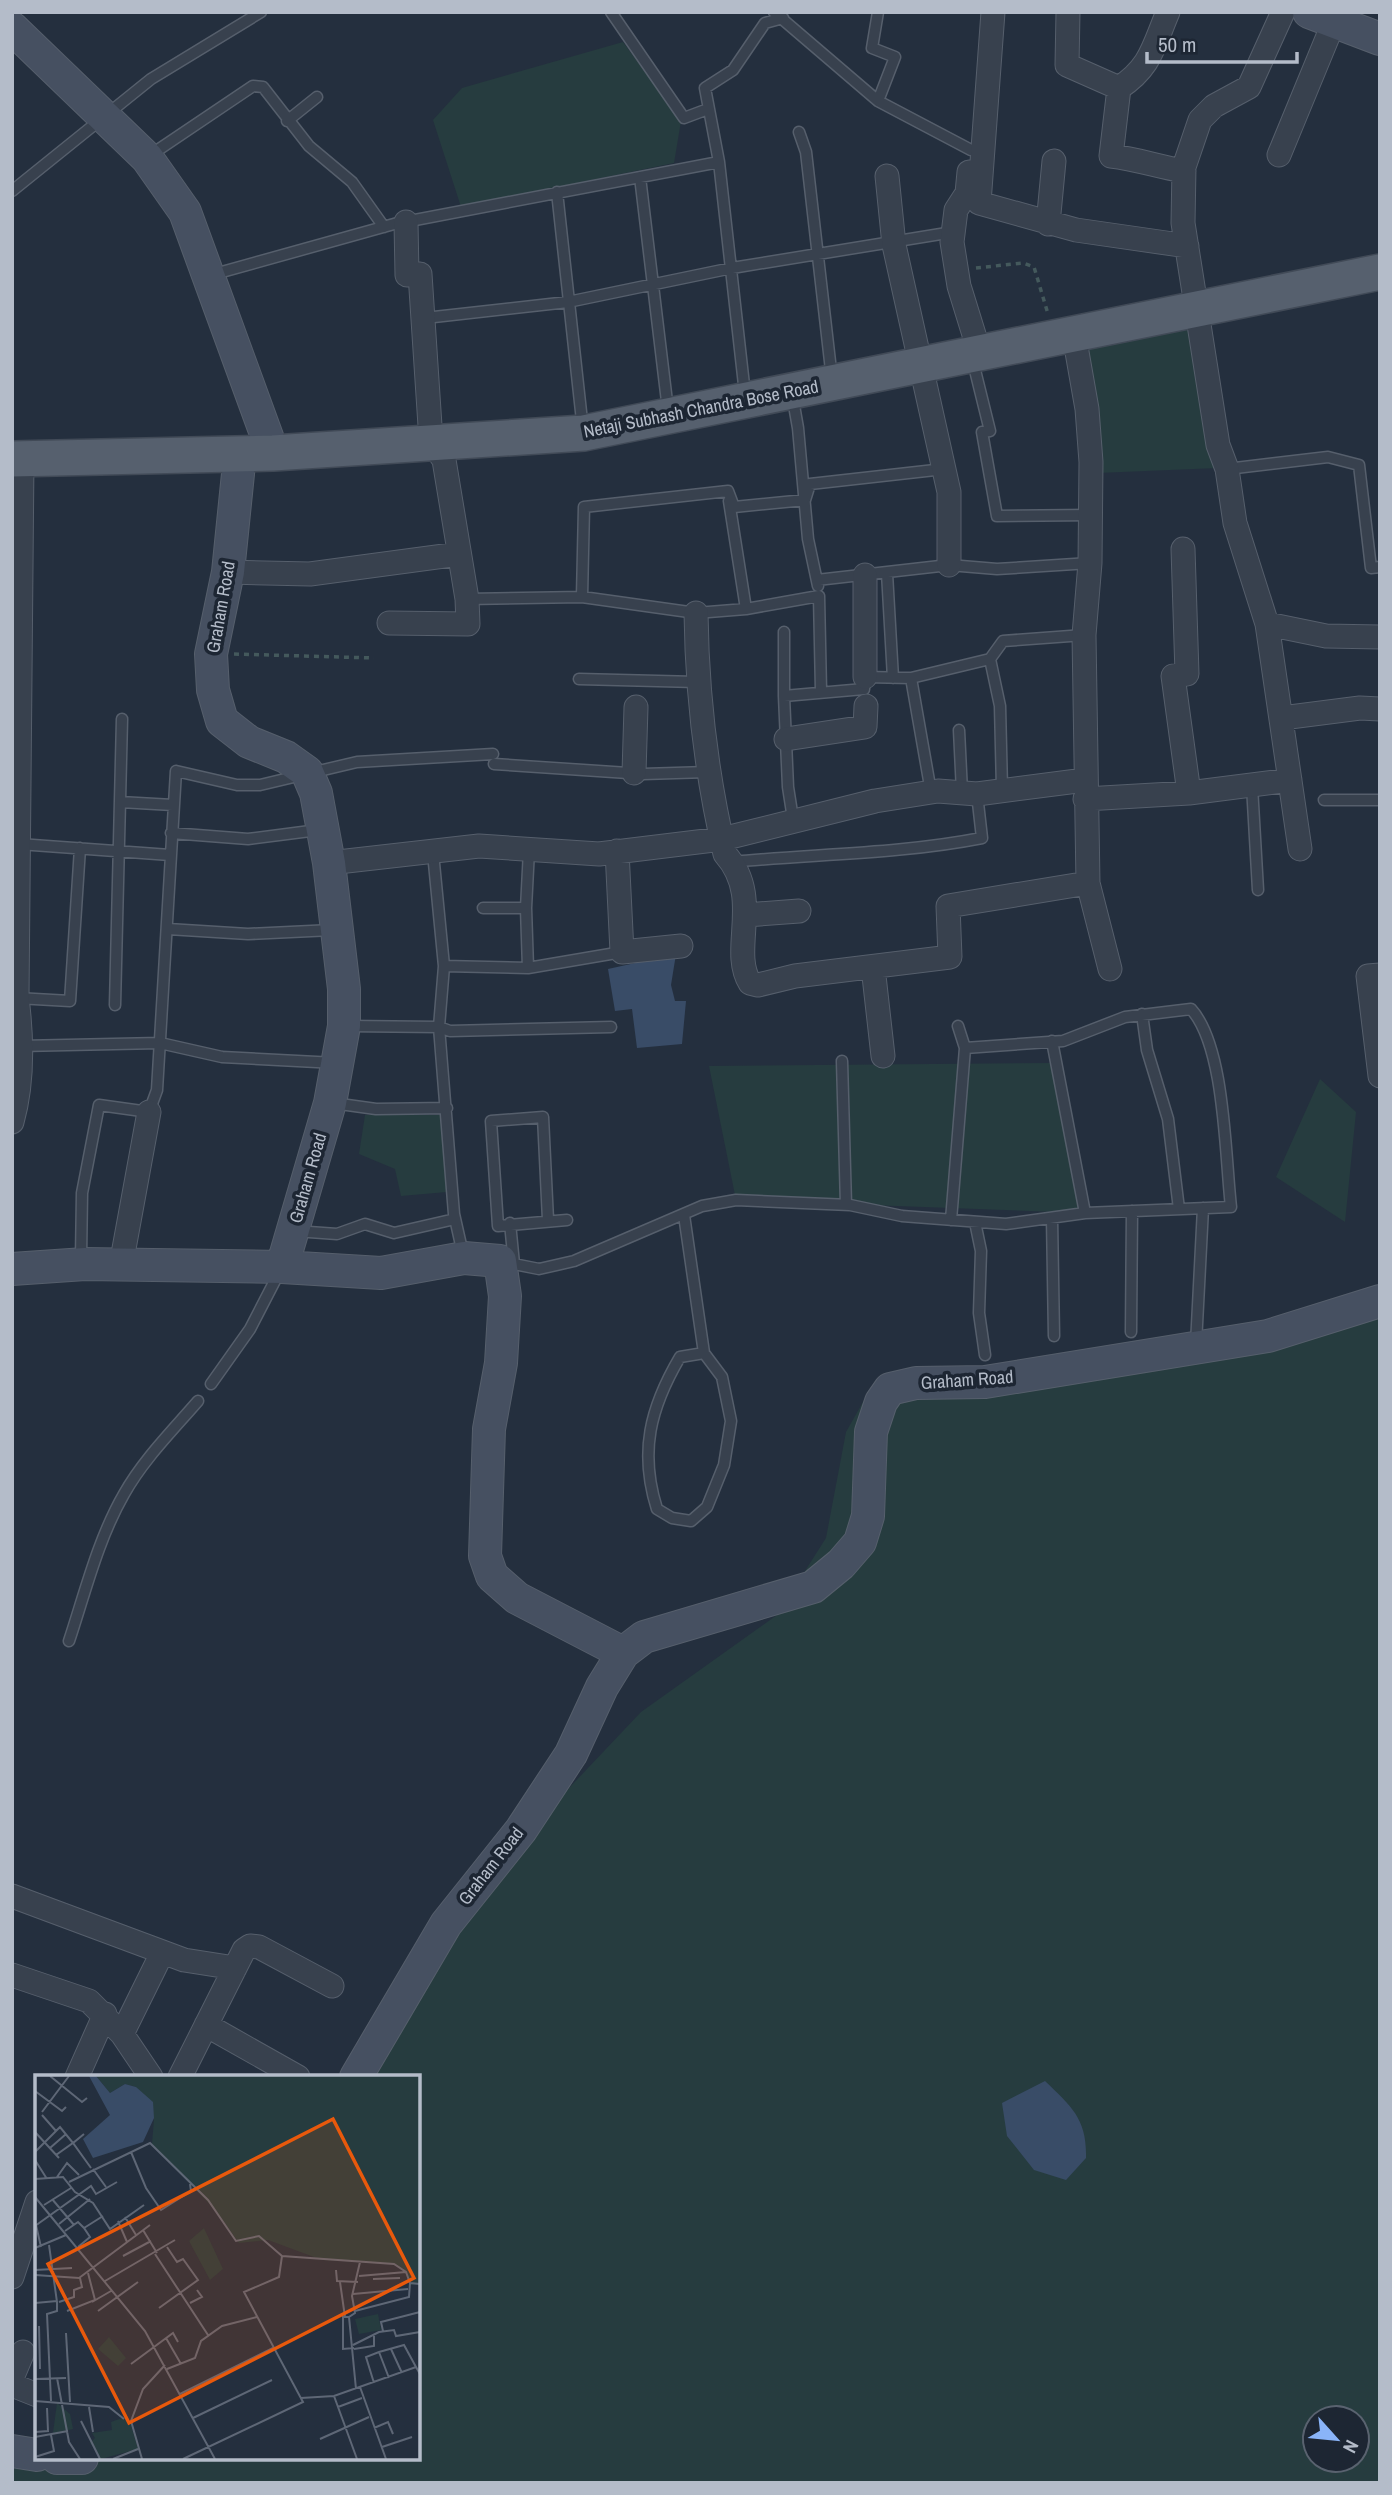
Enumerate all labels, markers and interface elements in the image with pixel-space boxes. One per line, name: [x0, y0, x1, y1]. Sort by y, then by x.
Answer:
scale bar: [1147, 21, 1298, 65]
text: 50 m: [1158, 30, 1196, 59]
street label: Netaji Subhash Chandra Bose Road: [581, 373, 820, 444]
street label: Graham Road: [200, 559, 241, 655]
street label: Graham Road: [283, 1130, 332, 1226]
street label: Graham Road: [920, 1364, 1014, 1395]
street label: Graham Road: [452, 1821, 529, 1910]
inset map: [35, 2075, 420, 2460]
north arrow: [1301, 2404, 1371, 2474]
text: N: [1337, 2436, 1365, 2458]

